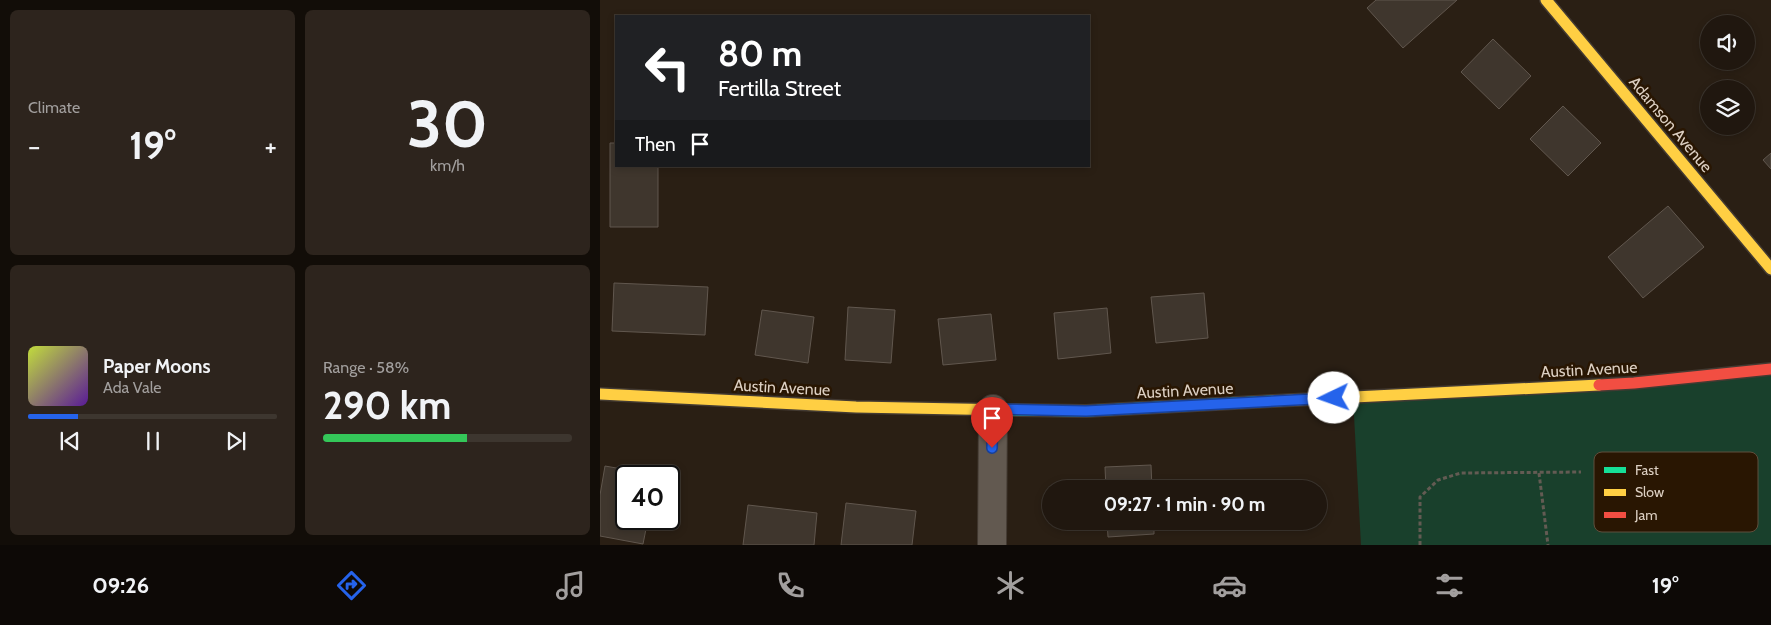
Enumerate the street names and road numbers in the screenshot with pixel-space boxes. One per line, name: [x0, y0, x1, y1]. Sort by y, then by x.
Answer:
street label: Adamson Avenue: [1625, 73, 1716, 176]
street label: Austin Avenue: [1540, 357, 1638, 382]
street label: Austin Avenue: [733, 375, 831, 400]
street label: Austin Avenue: [1136, 378, 1234, 403]

